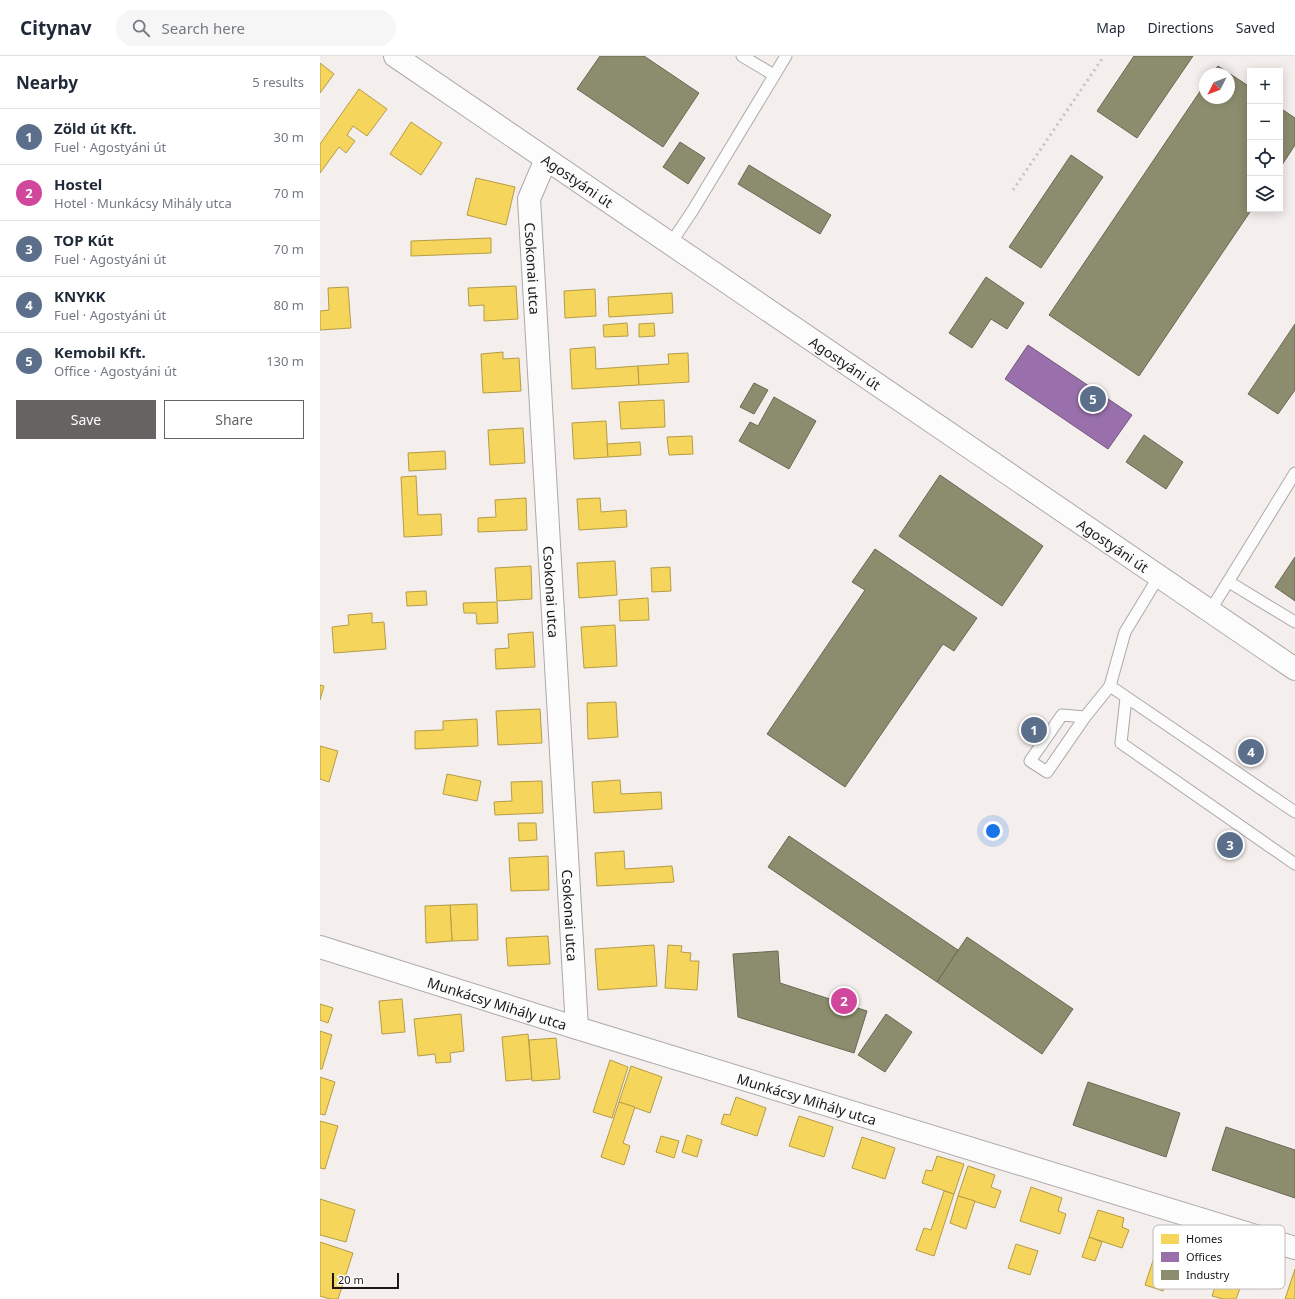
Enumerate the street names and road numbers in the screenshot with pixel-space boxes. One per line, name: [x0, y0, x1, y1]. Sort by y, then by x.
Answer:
street label: Agostyáni út: [538, 149, 617, 211]
street label: Csokonai utca: [521, 222, 545, 315]
street label: Agostyáni út: [806, 332, 885, 394]
street label: Agostyáni út: [1074, 514, 1153, 576]
street label: Csokonai utca: [540, 545, 564, 638]
street label: Csokonai utca: [558, 869, 583, 962]
street label: Munkácsy Mihály utca: [425, 972, 569, 1034]
street label: Munkácsy Mihály utca: [735, 1068, 879, 1129]

